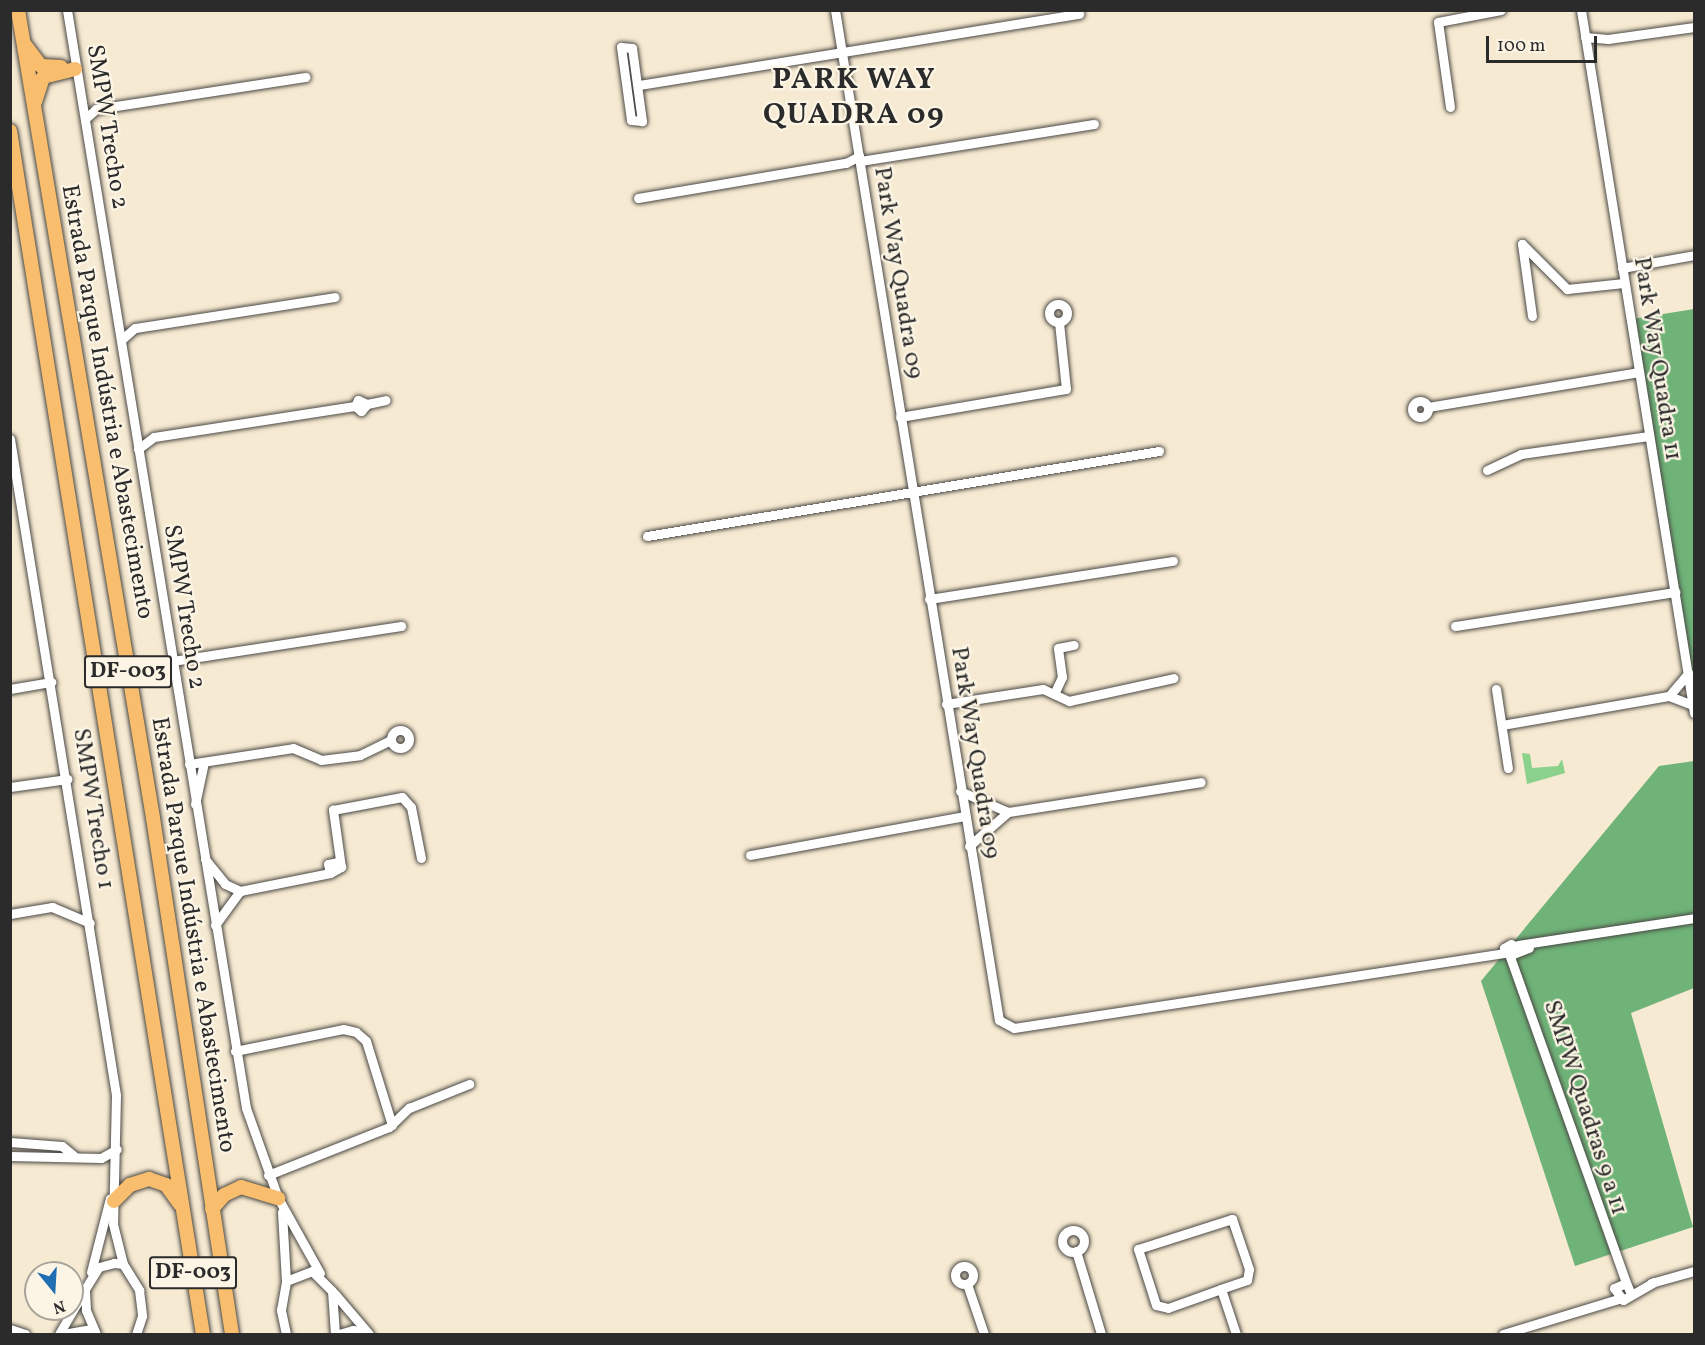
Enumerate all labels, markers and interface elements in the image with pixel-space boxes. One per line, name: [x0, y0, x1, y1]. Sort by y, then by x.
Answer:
scale bar: [1489, 24, 1600, 62]
text: 100 m: [1497, 34, 1546, 59]
street label: SMPW Trecho 2: [79, 42, 133, 212]
district label: PARK WAY QUADRA 09: [763, 62, 945, 132]
street label: Park Way Quadra 09: [866, 164, 928, 382]
street label: Estrada Parque Indústria e Abastecimento: [54, 183, 158, 621]
street label: Park Way Quadra 11: [1626, 254, 1686, 464]
street label: SMPW Trecho 2: [156, 522, 210, 692]
street label: Park Way Quadra 09: [943, 644, 1005, 862]
road number: DF-003: [83, 653, 173, 691]
street label: Estrada Parque Indústria e Abastecimento: [143, 715, 241, 1155]
street label: SMPW Trecho 1: [65, 726, 119, 892]
street label: SMPW Quadras 9 a 11: [1536, 997, 1632, 1219]
road number: DF-003: [148, 1254, 238, 1292]
north arrow: [24, 1261, 84, 1321]
text: N: [50, 1294, 68, 1318]

